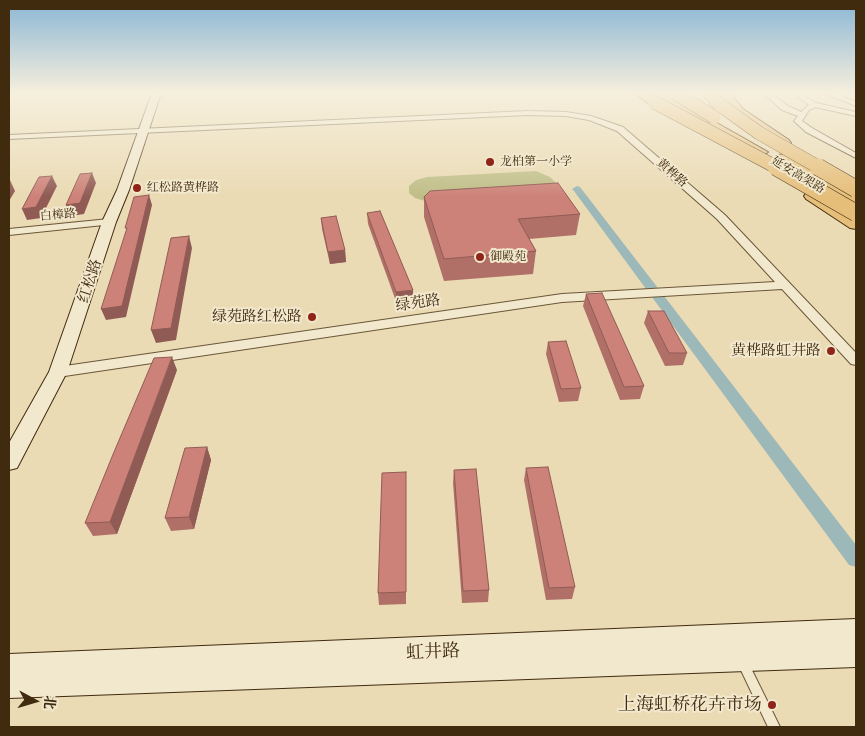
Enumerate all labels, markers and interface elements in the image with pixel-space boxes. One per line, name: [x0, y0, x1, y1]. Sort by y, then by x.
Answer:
street label: 延安高架路: [769, 153, 827, 197]
place label: 龙柏第一小学: [500, 155, 572, 169]
marker: 龙柏第一小学: [484, 156, 496, 168]
street label: 黄桦路: [654, 156, 690, 190]
place label: 红松路黄桦路: [147, 181, 219, 195]
marker: 红松路黄桦路: [131, 182, 143, 194]
street label: 白樟路: [39, 206, 77, 224]
place label: 御殿苑: [490, 250, 526, 264]
marker: 御殿苑: [474, 251, 486, 263]
street label: 红松路: [74, 257, 106, 305]
street label: 绿苑路: [394, 291, 442, 315]
place label: 绿苑路红松路: [212, 308, 302, 326]
marker: 绿苑路红松路: [306, 311, 318, 323]
place label: 黄桦路虹井路: [731, 342, 821, 360]
marker: 黄桦路虹井路: [825, 345, 837, 357]
street label: 虹井路: [406, 640, 460, 664]
north arrow: [10, 676, 60, 726]
place label: 上海虹桥花卉市场: [618, 694, 762, 716]
text: 北: [40, 695, 60, 710]
marker: 上海虹桥花卉市场: [766, 699, 778, 711]

